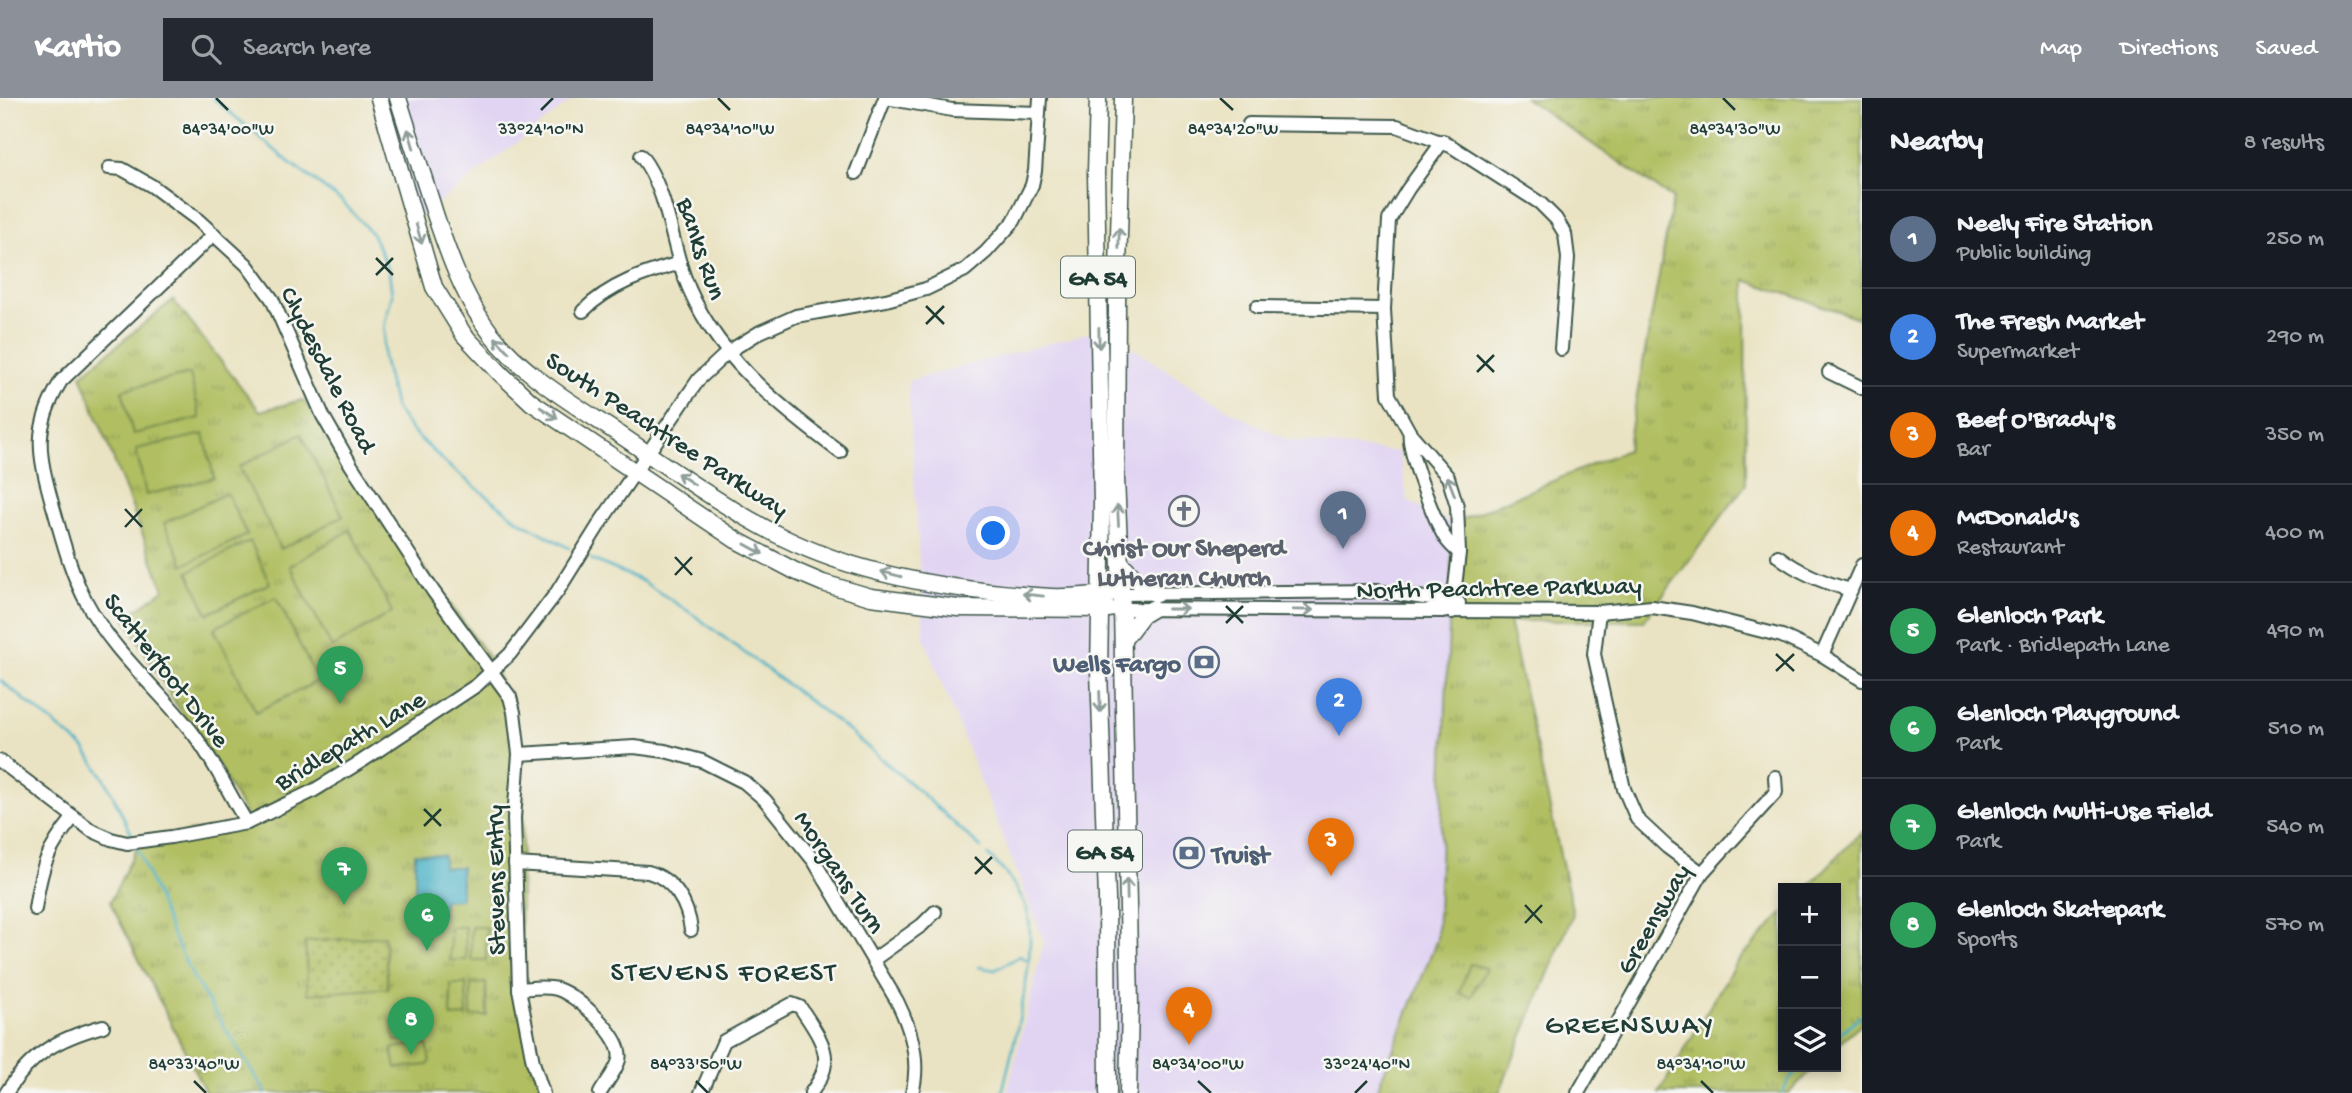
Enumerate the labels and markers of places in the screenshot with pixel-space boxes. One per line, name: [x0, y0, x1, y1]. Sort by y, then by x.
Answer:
pin: 1: [1320, 491, 1366, 549]
church icon: Christ Our Sheperd Lutheran Church: [1167, 494, 1201, 528]
place label: Christ Our Sheperd Lutheran Church: [1083, 535, 1288, 596]
bank icon: Wells Fargo: [1187, 645, 1221, 679]
pin: 5: [317, 646, 363, 704]
place label: Wells Fargo: [1052, 651, 1181, 682]
pin: 2: [1316, 678, 1362, 736]
pin: 3: [1308, 818, 1354, 876]
bank icon: Truist: [1172, 836, 1206, 870]
place label: Truist: [1210, 842, 1272, 873]
pin: 7: [321, 847, 367, 905]
pin: 6: [404, 893, 450, 951]
pin: 4: [1166, 987, 1212, 1045]
pin: 8: [388, 997, 434, 1055]

